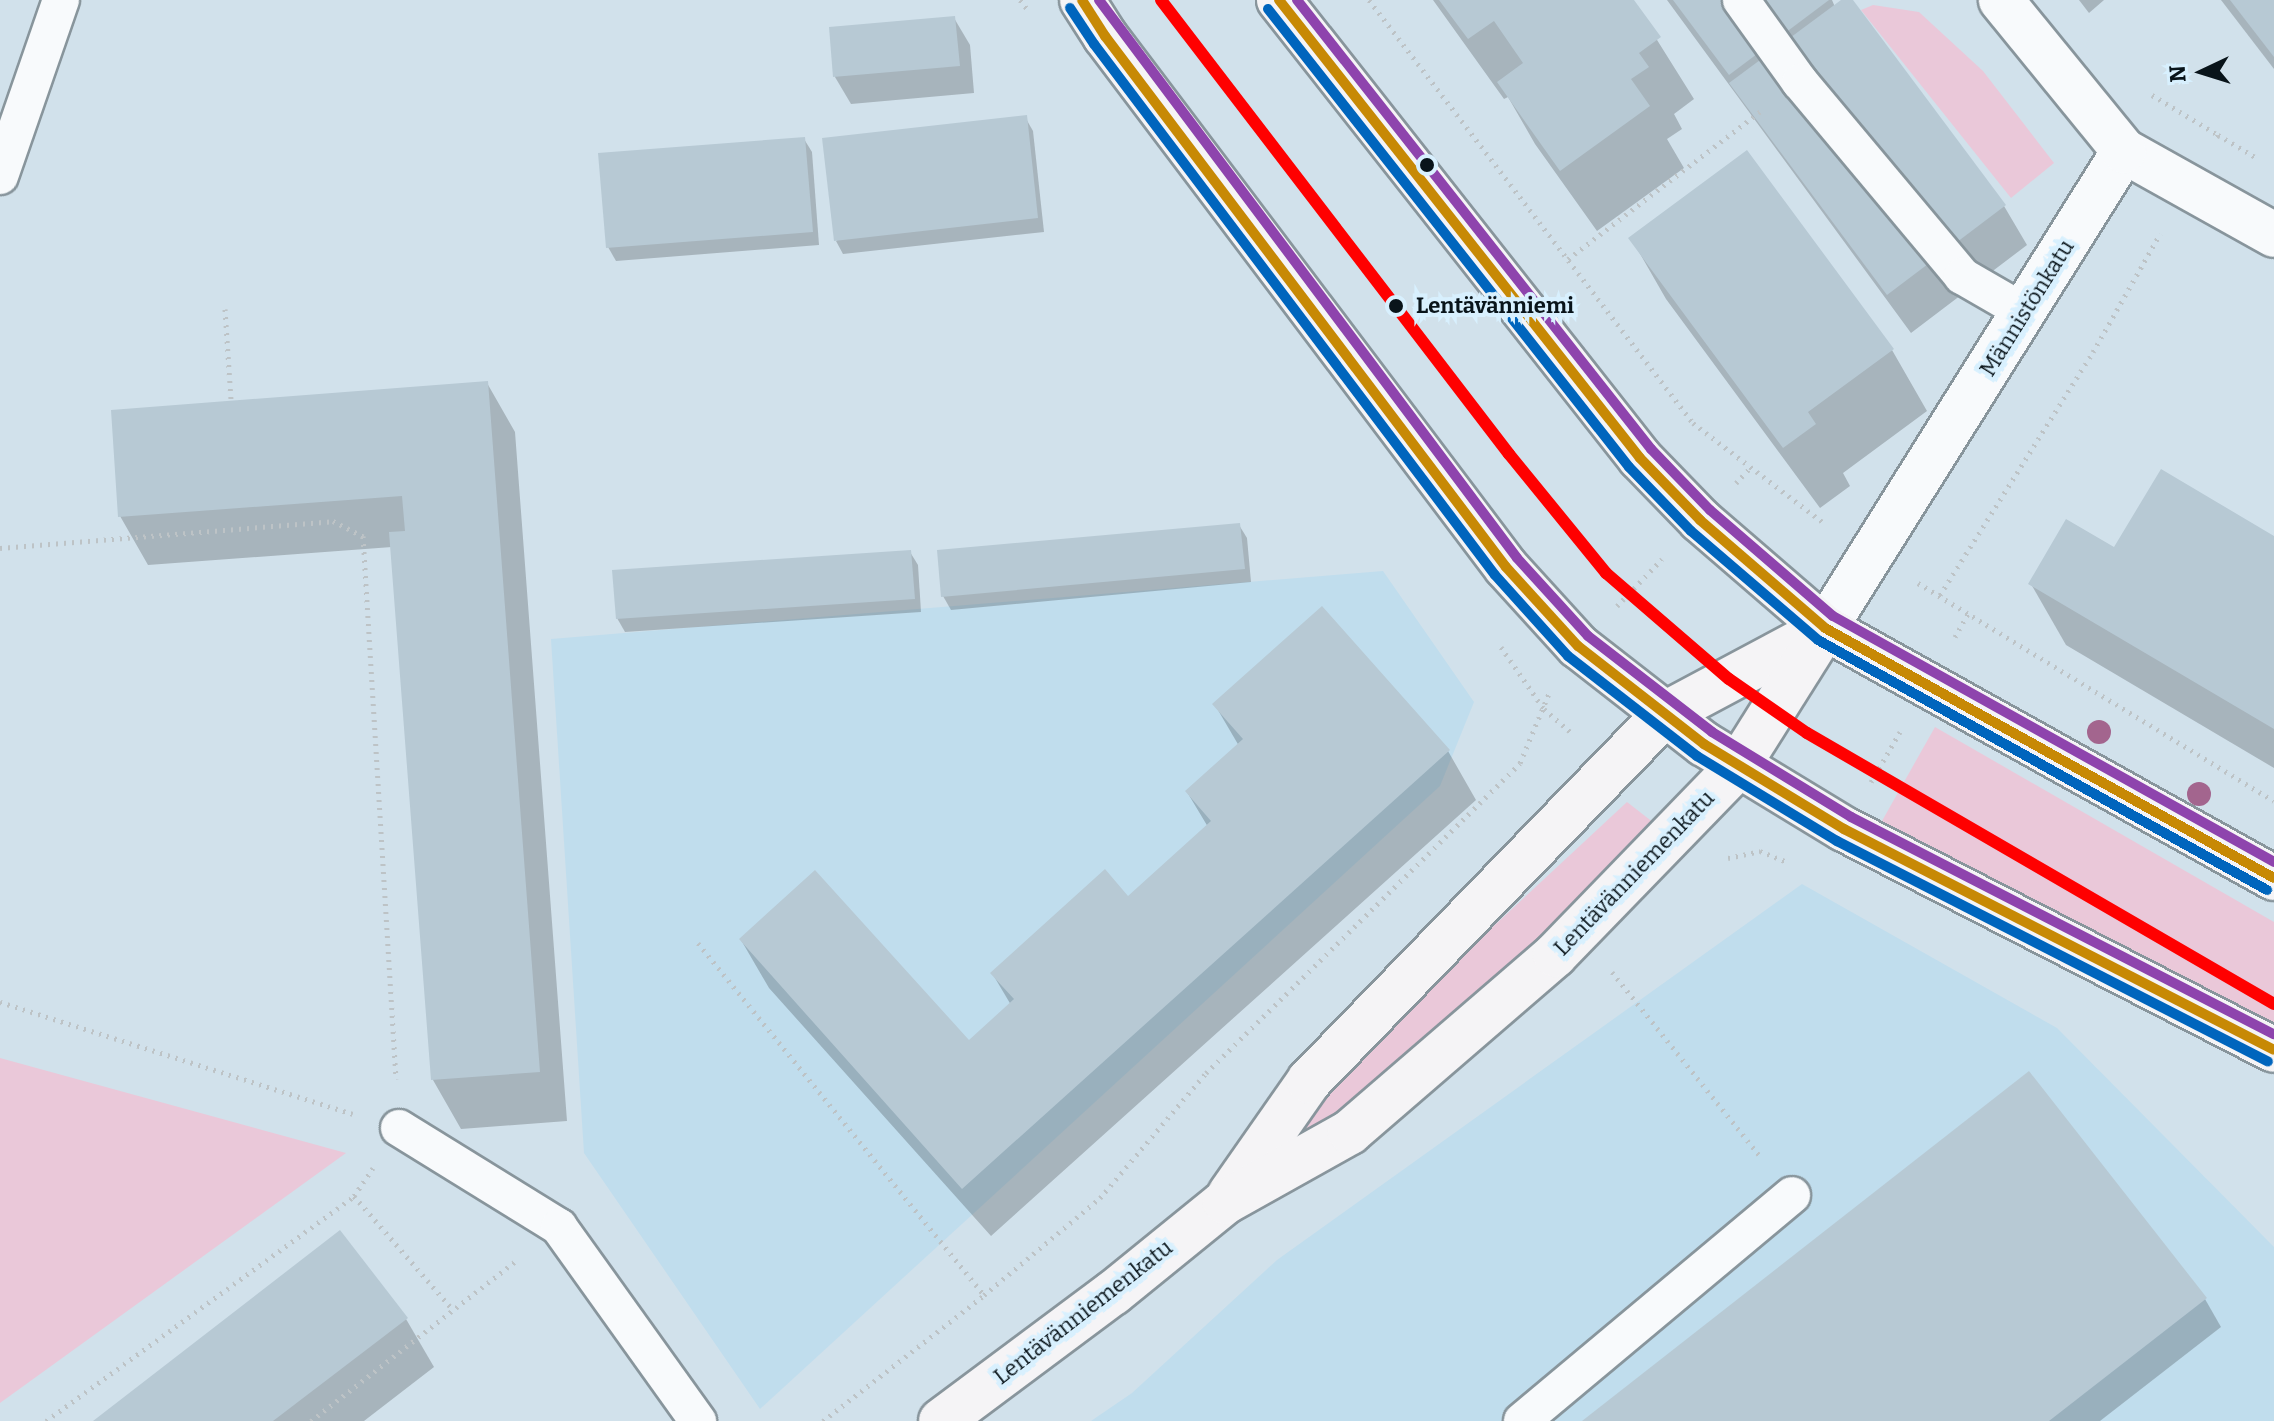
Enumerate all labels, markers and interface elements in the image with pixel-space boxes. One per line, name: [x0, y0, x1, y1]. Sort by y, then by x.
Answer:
north arrow: [2162, 32, 2242, 112]
text: N: [2164, 64, 2192, 83]
unlabelled marker: [1419, 157, 1435, 173]
street label: Männistönkatu: [1974, 235, 2080, 381]
marker: Lentävänniemi: [1383, 293, 1409, 319]
place label: Lentävänniemi: [1416, 293, 1574, 319]
street label: Lentävänniemenkatu: [1548, 785, 1720, 961]
street label: Lentävänniemenkatu: [989, 1234, 1177, 1390]

